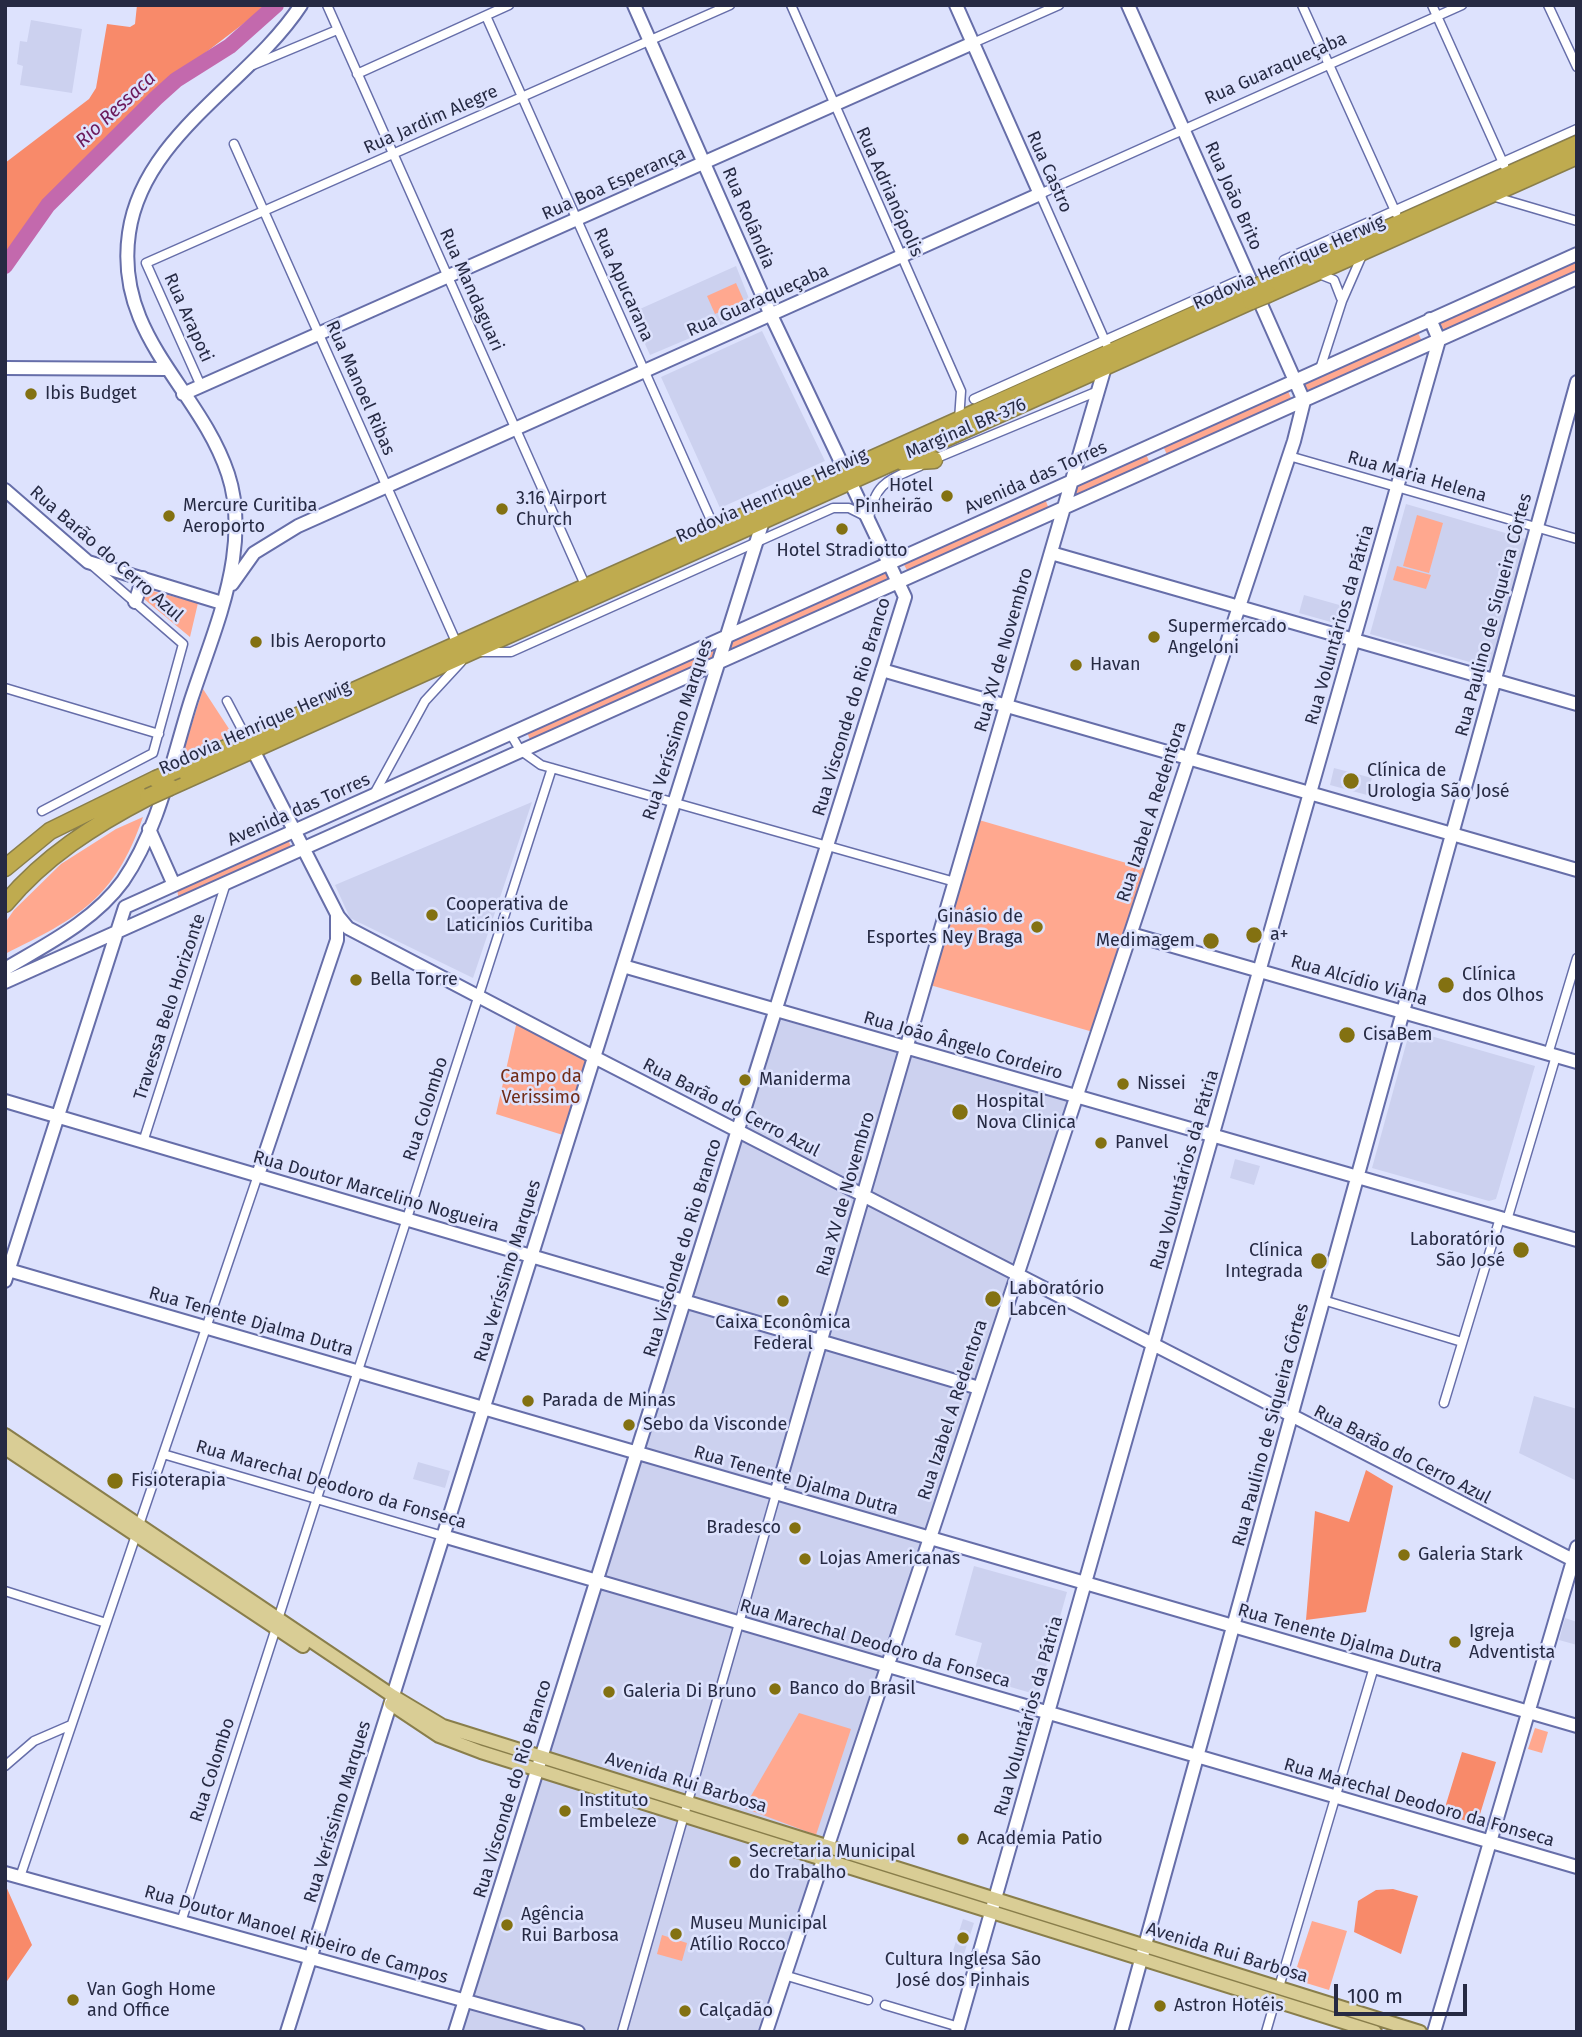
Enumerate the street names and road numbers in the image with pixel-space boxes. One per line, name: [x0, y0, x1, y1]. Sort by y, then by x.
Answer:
street label: Rua Guaraqueçaba: [1202, 28, 1350, 110]
street label: Rua Jardim Alegre: [361, 81, 501, 159]
street label: Rua Adrianópolis: [851, 124, 927, 260]
street label: Rua Castro: [1021, 128, 1077, 216]
street label: Rua João Brito: [1199, 138, 1267, 254]
street label: Rua Boa Esperança: [539, 143, 689, 225]
street label: Rua Rolândia: [717, 164, 779, 272]
street label: Rodovia Henrique Herwig: [1190, 211, 1388, 315]
street label: Rua Mandaguari: [434, 225, 508, 355]
street label: Rua Apucarana: [588, 225, 658, 345]
street label: Rua Guaraqueçaba: [684, 260, 832, 342]
street label: Rua Arapoti: [159, 270, 217, 366]
street label: Rua Manoel Ribas: [321, 317, 399, 459]
street label: Marginal BR-376: [903, 394, 1029, 464]
street label: Avenida das Torres: [961, 437, 1111, 519]
street label: Rodovia Henrique Herwig: [673, 444, 871, 548]
street label: Rua Maria Helena: [1345, 447, 1489, 507]
street label: Rua Barão do Cerro Azul: [25, 482, 187, 626]
street label: Rua Paulino de Siqueira Côrtes: [1451, 491, 1537, 739]
street label: Rua Voluntários da Pátria: [1301, 522, 1379, 728]
street label: Rua XV de Novembro: [970, 565, 1038, 735]
street label: Rua Visconde do Rio Branco: [808, 595, 896, 819]
street label: Rua Veríssimo Marques: [638, 637, 718, 823]
street label: Rodovia Henrique Herwig: [156, 676, 354, 780]
street label: Rua Izabel A Redentora: [1113, 719, 1191, 905]
street label: Avenida das Torres: [224, 769, 374, 851]
street label: Travessa Belo Horizonte: [130, 911, 210, 1103]
street label: Rua Alcídio Viana: [1288, 951, 1430, 1011]
street label: Rua João Ângelo Cordeiro: [861, 1007, 1065, 1085]
street label: Rua Colombo: [399, 1054, 453, 1164]
street label: Rua Barão do Cerro Azul: [639, 1054, 823, 1162]
street label: Rua Voluntários da Pátria: [1146, 1067, 1224, 1273]
street label: Rua XV de Novembro: [812, 1109, 880, 1279]
street label: Rua Visconde do Rio Branco: [639, 1136, 727, 1360]
street label: Rua Doutor Marcelino Nogueira: [251, 1146, 501, 1238]
street label: Rua Veríssimo Marques: [470, 1177, 546, 1365]
street label: Rua Tenente Djalma Dutra: [146, 1282, 356, 1362]
street label: Rua Paulino de Siqueira Côrtes: [1228, 1301, 1314, 1549]
street label: Rua Izabel A Redentora: [914, 1317, 992, 1503]
street label: Rua Barão do Cerro Azul: [1310, 1401, 1494, 1509]
street label: Rua Marechal Deodoro da Fonseca: [193, 1436, 469, 1534]
street label: Rua Tenente Djalma Dutra: [691, 1441, 901, 1521]
street label: Rua Marechal Deodoro da Fonseca: [737, 1595, 1013, 1693]
street label: Rua Tenente Djalma Dutra: [1235, 1599, 1445, 1679]
street label: Rua Voluntários da Pátria: [990, 1613, 1068, 1819]
street label: Rua Visconde do Rio Branco: [469, 1677, 557, 1901]
street label: Rua Colombo: [186, 1715, 240, 1825]
street label: Rua Veríssimo Marques: [300, 1718, 376, 1906]
street label: Avenida Rui Barbosa: [603, 1748, 769, 1818]
street label: Rua Marechal Deodoro da Fonseca: [1281, 1754, 1557, 1852]
street label: Rua Doutor Manoel Ribeiro de Campos: [142, 1881, 450, 1989]
street label: Avenida Rui Barbosa: [1144, 1918, 1310, 1988]

